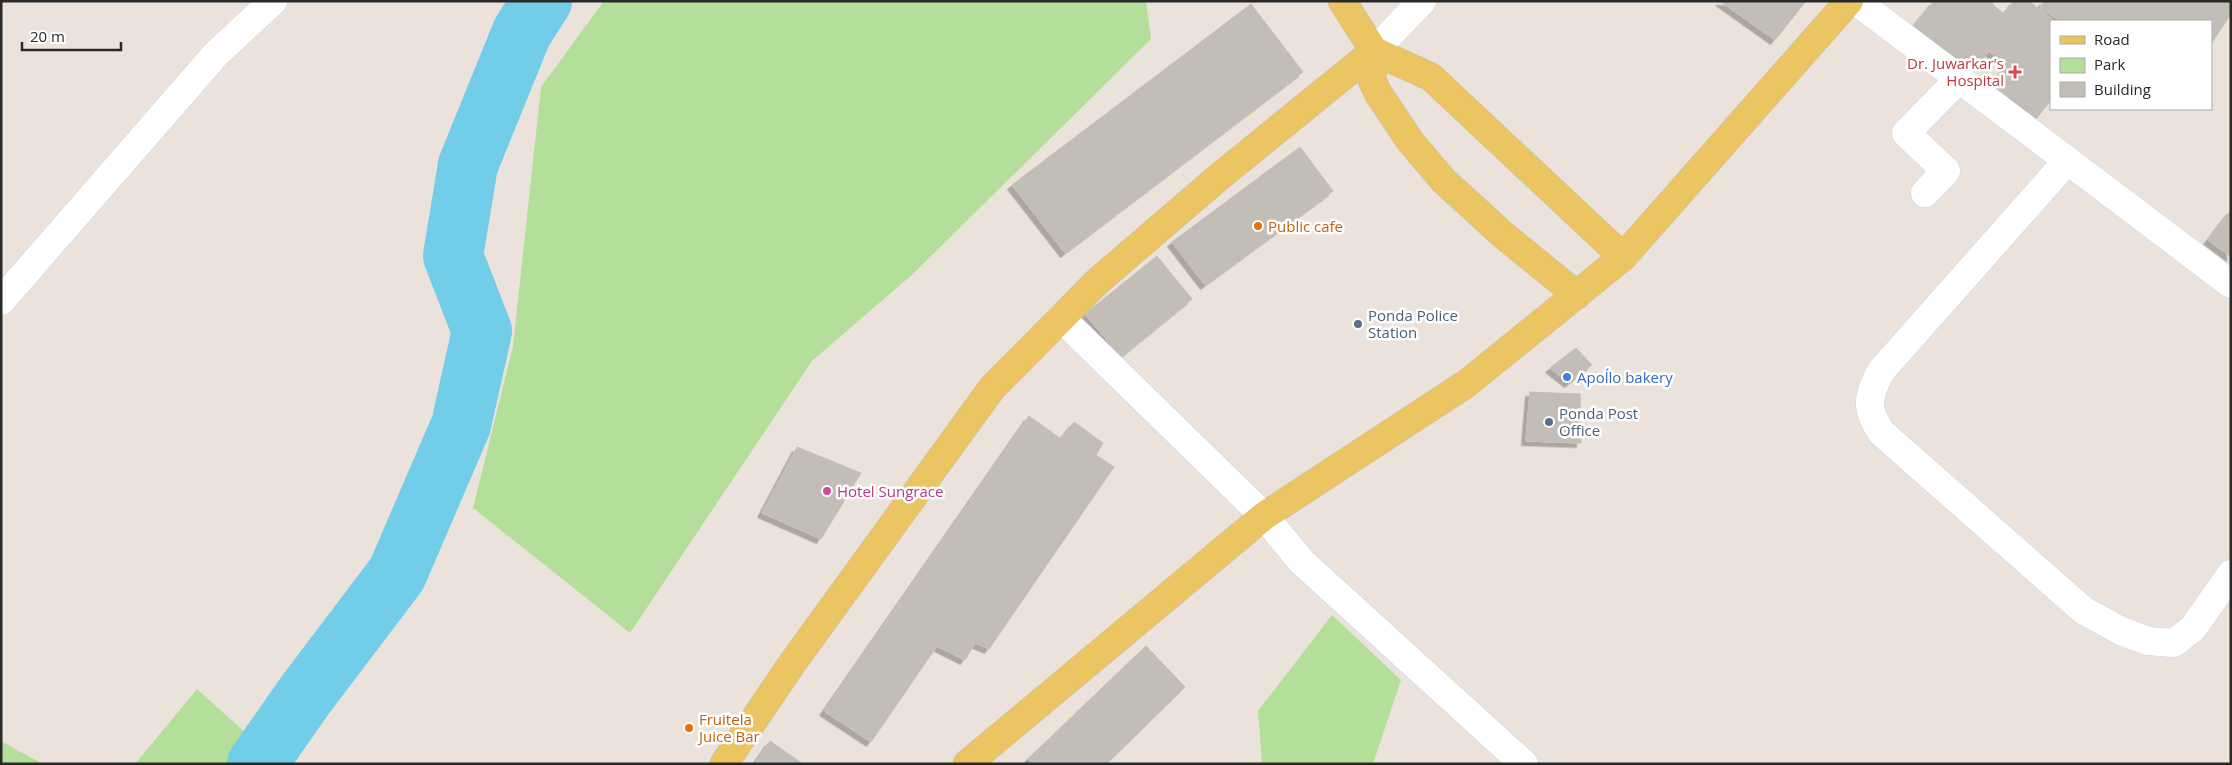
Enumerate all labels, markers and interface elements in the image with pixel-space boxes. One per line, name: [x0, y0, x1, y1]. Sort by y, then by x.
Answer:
scale bar: [22, 20, 121, 52]
legend: [2050, 20, 2212, 110]
text: 20 m: [30, 26, 65, 46]
text: Road: [2094, 29, 2130, 49]
place label: Dr. Juwarkar's Hospital: [1907, 53, 2004, 90]
text: Park: [2094, 54, 2125, 74]
marker: Dr. Juwarkar's Hospital: [2008, 65, 2022, 79]
text: Building: [2094, 79, 2151, 99]
place label: Public cafe: [1268, 216, 1343, 236]
marker: Public cafe: [1252, 220, 1264, 232]
place label: Ponda Police Station: [1368, 305, 1458, 342]
marker: Ponda Police Station: [1352, 318, 1364, 330]
place label: Apoĺlo bakery: [1577, 367, 1673, 387]
marker: Apoĺlo bakery: [1561, 371, 1573, 383]
place label: Ponda Post Office: [1559, 403, 1638, 440]
marker: Ponda Post Office: [1543, 416, 1555, 428]
place label: Hotel Sungrace: [837, 481, 943, 501]
marker: Hotel Sungrace: [821, 485, 833, 497]
place label: Fruitela Juice Bar: [697, 709, 760, 746]
marker: Fruitela Juice Bar: [683, 722, 695, 734]

